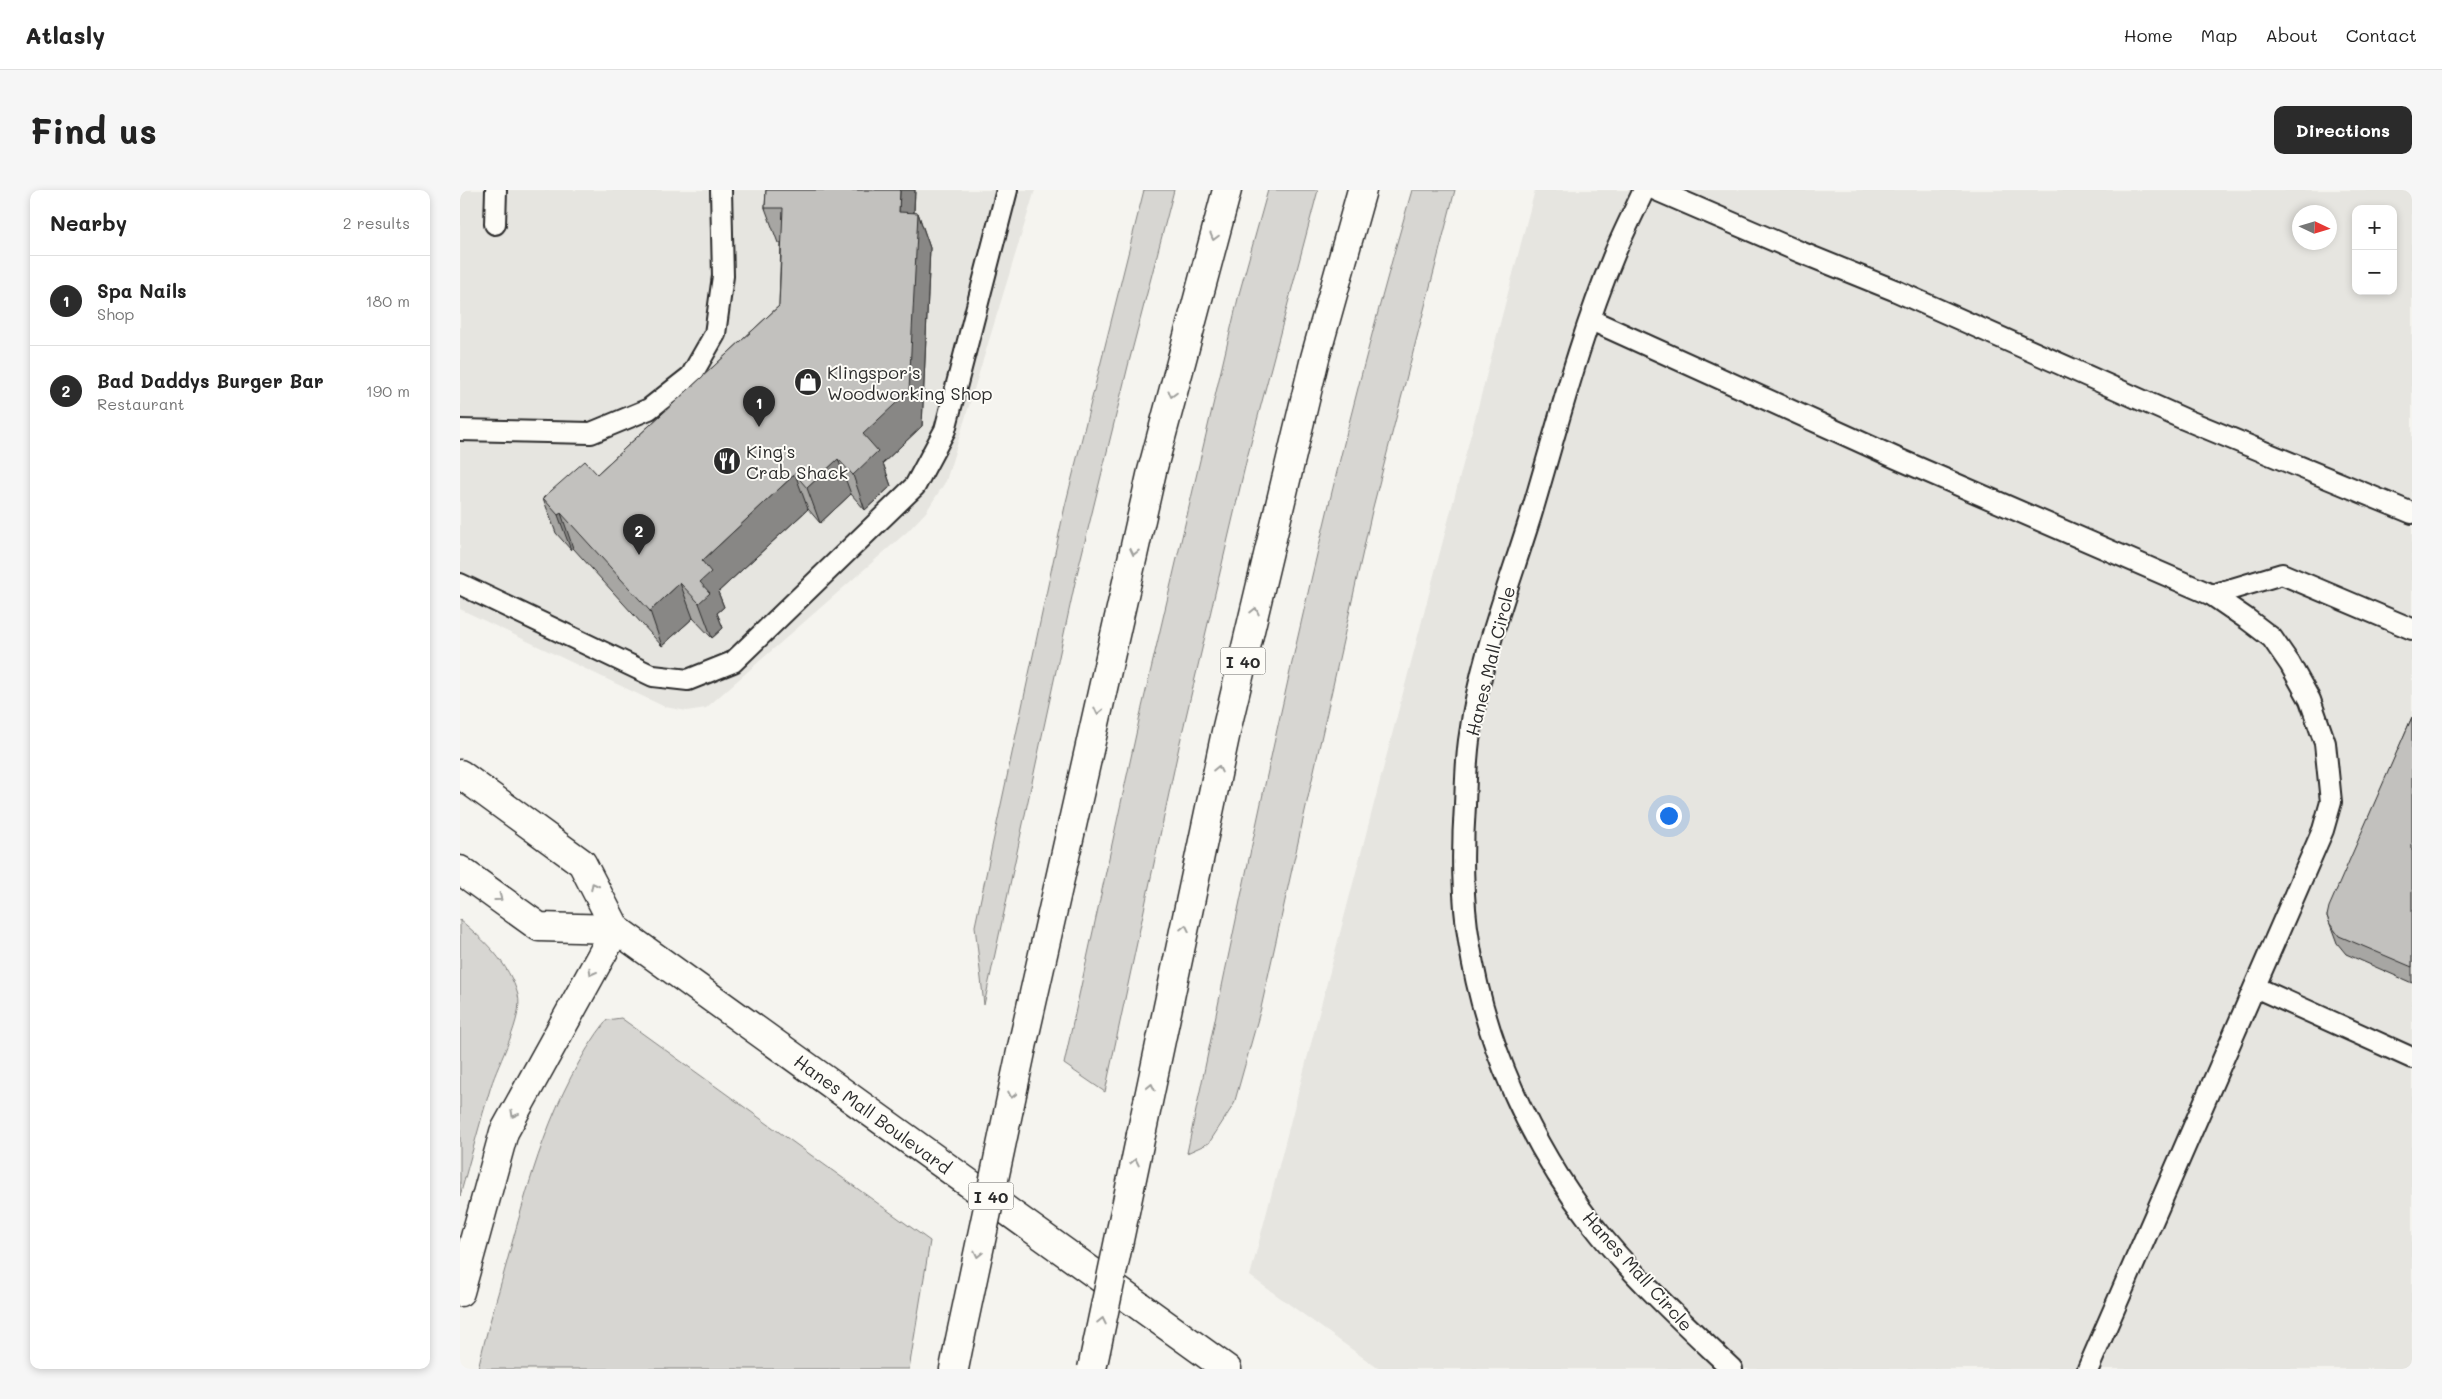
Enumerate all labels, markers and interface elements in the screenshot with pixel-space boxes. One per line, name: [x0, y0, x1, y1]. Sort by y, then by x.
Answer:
text: Atlasly: [25, 19, 105, 50]
text: Home: [2124, 23, 2173, 47]
text: Map: [2201, 23, 2237, 47]
text: About: [2265, 23, 2318, 47]
text: Contact: [2346, 23, 2417, 47]
button: Directions: [2274, 106, 2412, 154]
text: Find us: [30, 107, 157, 153]
north arrow: [2292, 205, 2337, 250]
map controls: [2352, 205, 2397, 295]
button: +: [2352, 205, 2397, 250]
text: Nearby: [50, 209, 127, 236]
text: 2 results: [343, 212, 410, 233]
one-way arrow: [1209, 233, 1220, 242]
button: −: [2352, 250, 2397, 295]
text: Spa Nails: [97, 278, 187, 303]
text: 1: [62, 290, 70, 311]
text: 180 m: [365, 290, 410, 311]
text: Shop: [97, 303, 134, 324]
place label: Klingspor's Woodworking Shop: [827, 360, 993, 405]
shop icon: Klingspor's Woodworking Shop: [793, 367, 823, 397]
text: Bad Daddys Burger Bar: [97, 368, 324, 393]
text: 2: [62, 380, 70, 401]
text: 190 m: [366, 380, 410, 401]
pin: 1: [743, 386, 775, 427]
one-way arrow: [1167, 390, 1178, 399]
text: Restaurant: [97, 393, 185, 414]
place label: King's Crab Shack: [746, 439, 848, 484]
restaurant icon: King's Crab Shack: [712, 446, 742, 476]
pin: 2: [623, 514, 655, 555]
one-way arrow: [1129, 548, 1140, 556]
street label: Hanes Mall Circle: [1460, 584, 1520, 738]
one-way arrow: [1249, 607, 1260, 616]
road number: I 40: [1220, 648, 1266, 674]
one-way arrow: [1093, 706, 1104, 715]
one-way arrow: [1213, 765, 1223, 774]
your location: [1656, 803, 1682, 829]
one-way arrow: [590, 882, 600, 891]
one-way arrow: [493, 892, 503, 901]
one-way arrow: [1179, 924, 1190, 933]
one-way arrow: [589, 966, 599, 975]
street label: Hanes Mall Boulevard: [790, 1049, 956, 1179]
one-way arrow: [1145, 1083, 1156, 1092]
one-way arrow: [1007, 1090, 1018, 1099]
one-way arrow: [510, 1109, 520, 1118]
one-way arrow: [1130, 1158, 1140, 1167]
road number: I 40: [968, 1182, 1014, 1209]
street label: Hanes Mall Circle: [1578, 1206, 1698, 1336]
one-way arrow: [974, 1249, 984, 1258]
one-way arrow: [1096, 1317, 1107, 1326]

